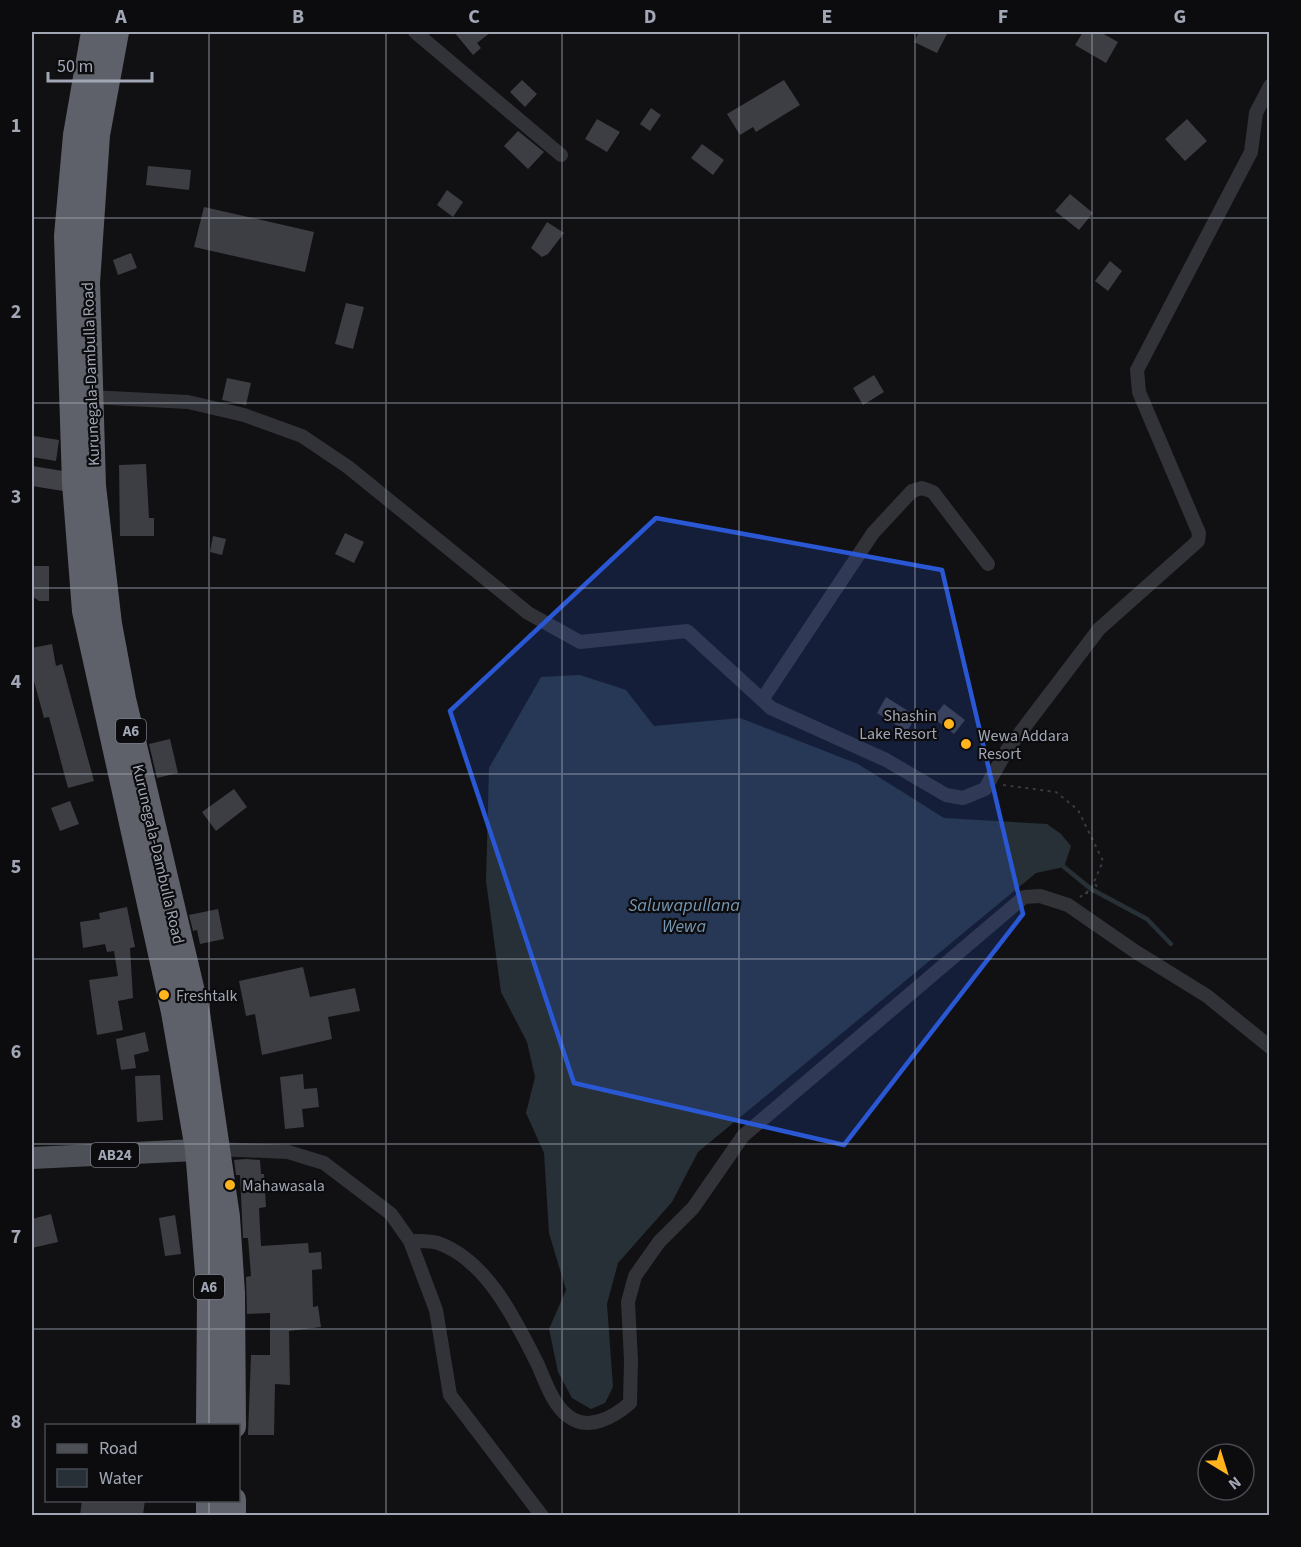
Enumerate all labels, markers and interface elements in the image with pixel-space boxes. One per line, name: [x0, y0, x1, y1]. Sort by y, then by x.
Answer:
text: A: [114, 3, 127, 31]
text: B: [292, 3, 304, 31]
text: C: [468, 3, 480, 31]
text: D: [644, 3, 656, 31]
text: E: [822, 3, 832, 31]
text: F: [998, 3, 1008, 31]
text: G: [1174, 3, 1186, 31]
scale bar: [48, 45, 152, 83]
text: 50 m: [57, 54, 93, 79]
text: 1: [11, 112, 21, 140]
street label: Kurunegala-Dambulla Road: [77, 282, 105, 466]
text: 2: [11, 298, 21, 326]
text: 3: [11, 483, 21, 511]
text: 4: [11, 668, 22, 696]
place label: Shashin Lake Resort: [859, 705, 938, 745]
marker: Shashin Lake Resort: [942, 717, 956, 731]
road number: A6: [116, 719, 146, 743]
place label: Wewa Addara Resort: [978, 725, 1069, 765]
marker: Wewa Addara Resort: [959, 737, 973, 751]
street label: Kurunegala-Dambulla Road: [127, 762, 189, 946]
text: 5: [11, 853, 21, 881]
water label: Saluwapullana Wewa: [628, 893, 740, 939]
place label: Freshtalk: [176, 985, 238, 1007]
marker: Freshtalk: [157, 988, 171, 1002]
text: 6: [11, 1038, 21, 1066]
road number: AB24: [91, 1143, 139, 1167]
place label: Mahawasala: [242, 1175, 325, 1197]
marker: Mahawasala: [223, 1178, 237, 1192]
text: 7: [11, 1223, 21, 1251]
road number: A6: [194, 1275, 224, 1299]
text: 8: [11, 1408, 21, 1436]
legend: [45, 1424, 240, 1502]
text: Road: [99, 1436, 138, 1461]
north arrow: [1196, 1442, 1256, 1502]
text: Water: [99, 1466, 143, 1491]
text: N: [1224, 1471, 1246, 1495]

